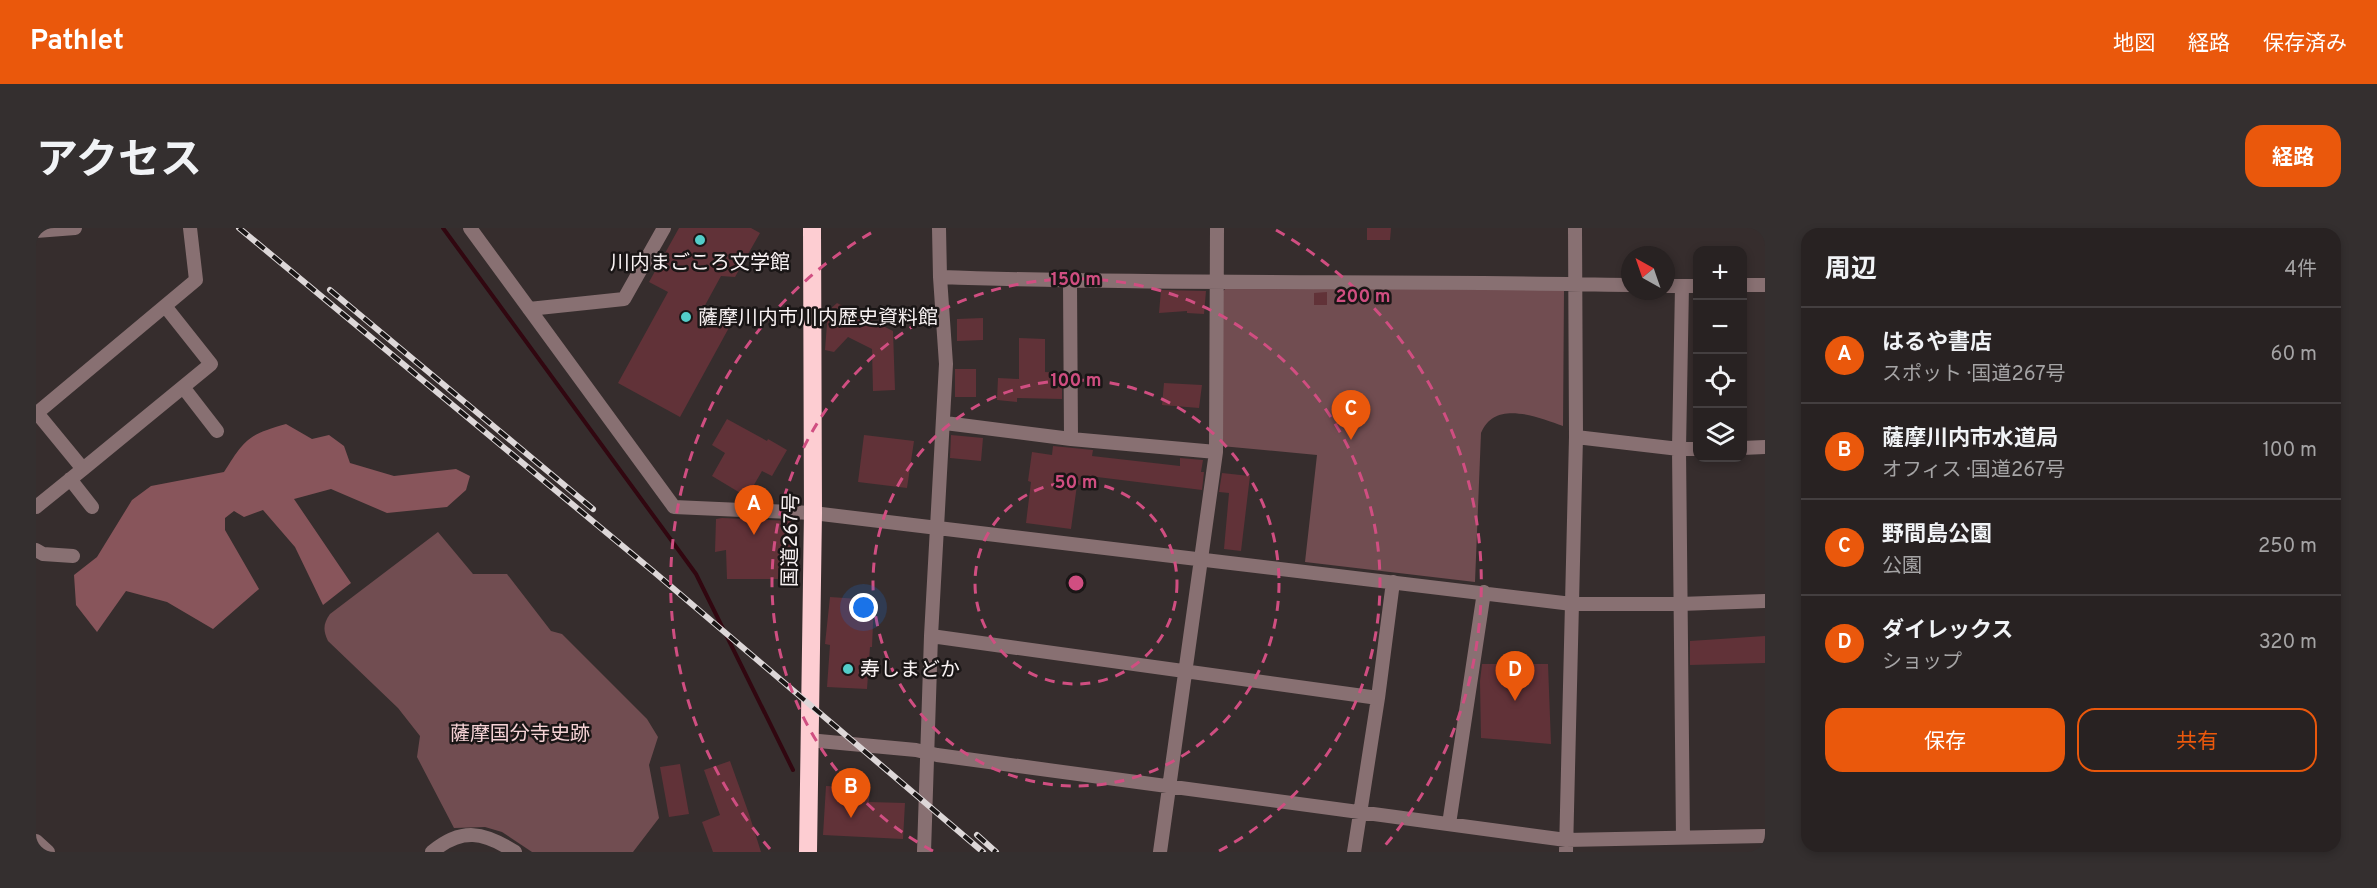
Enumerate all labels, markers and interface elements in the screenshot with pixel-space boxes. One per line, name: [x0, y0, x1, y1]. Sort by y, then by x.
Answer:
text: Pathlet: [30, 24, 124, 60]
text: 地図: [2113, 31, 2155, 58]
text: 経路: [2188, 31, 2230, 58]
text: 保存済み: [2263, 31, 2347, 58]
button: 経路: [2245, 125, 2341, 187]
text: アクセス: [36, 136, 202, 189]
marker: 川内まごころ文学館: [693, 233, 707, 247]
north arrow: [1621, 246, 1675, 300]
map controls: [1693, 246, 1747, 462]
button: +: [1693, 246, 1747, 300]
place label: 川内まごころ文学館: [610, 251, 790, 277]
text: 周辺: [1825, 254, 1877, 287]
text: 4件: [2285, 257, 2317, 283]
text: 150 m: [1051, 269, 1101, 292]
text: 200 m: [1335, 286, 1391, 309]
button: −: [1693, 300, 1747, 354]
place label: 薩摩川内市川内歴史資料館: [698, 306, 938, 332]
marker: 薩摩川内市川内歴史資料館: [679, 310, 693, 324]
text: はるや書店: [1882, 330, 1992, 357]
text: A: [1837, 342, 1852, 368]
text: 60 m: [2271, 342, 2317, 368]
button: locate: [1693, 354, 1747, 408]
text: スポット · 国道267号: [1882, 362, 2066, 388]
text: 100 m: [1050, 370, 1102, 393]
pin: C: [1332, 390, 1370, 440]
button: layers: [1693, 408, 1747, 462]
text: 薩摩川内市水道局: [1882, 426, 2058, 453]
text: B: [1838, 438, 1851, 464]
text: 100 m: [2262, 438, 2317, 464]
text: オフィス · 国道267号: [1882, 458, 2065, 484]
text: 50 m: [1054, 472, 1098, 495]
pin: A: [734, 486, 774, 535]
street label: 国道267号: [778, 493, 806, 587]
text: 野間島公園: [1882, 522, 1992, 549]
text: C: [1838, 534, 1851, 560]
text: 250 m: [2258, 534, 2317, 560]
text: 公園: [1882, 554, 1922, 580]
centre of rings: [1066, 573, 1086, 593]
your location: [849, 593, 878, 622]
text: ダイレックス: [1882, 618, 2013, 645]
text: D: [1837, 630, 1852, 656]
text: 320 m: [2259, 630, 2317, 656]
text: ショップ: [1882, 650, 1962, 676]
pin: D: [1496, 652, 1534, 701]
place label: 寿しまどか: [860, 658, 960, 684]
marker: 寿しまどか: [841, 662, 855, 676]
button: 保存: [1825, 708, 2065, 772]
button: 共有: [2077, 708, 2317, 772]
park label: 薩摩国分寺史跡: [450, 722, 590, 748]
pin: B: [832, 768, 870, 818]

